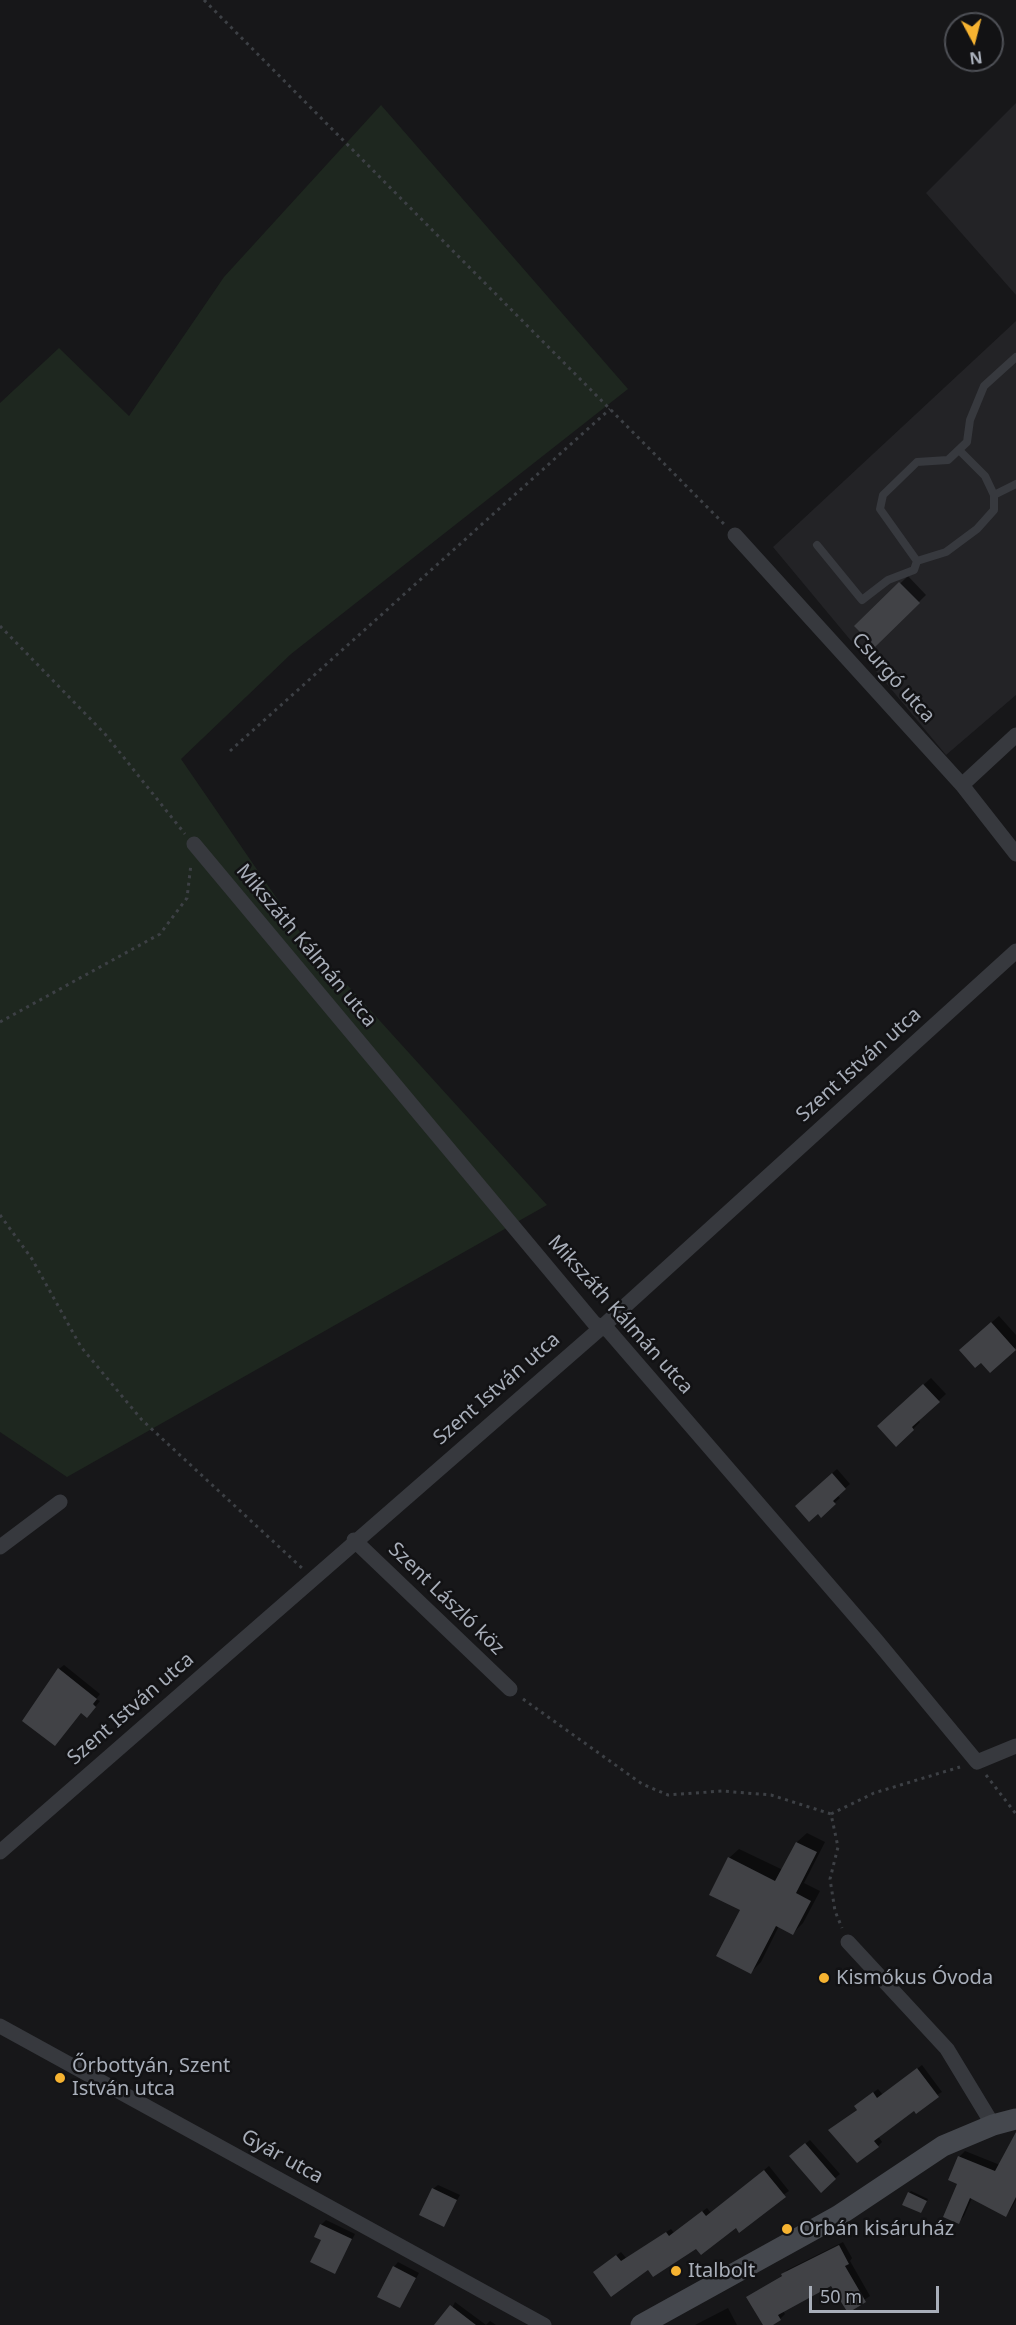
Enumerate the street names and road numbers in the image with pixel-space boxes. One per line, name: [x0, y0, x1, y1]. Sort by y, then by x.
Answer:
street label: Csurgó utca: [846, 628, 940, 728]
street label: Mikszáth Kálmán utca: [231, 860, 381, 1032]
street label: Szent István utca: [792, 1003, 926, 1127]
street label: Mikszáth Kálmán utca: [542, 1231, 698, 1399]
street label: Szent István utca: [429, 1328, 565, 1450]
street label: Szent László köz: [383, 1538, 509, 1660]
street label: Szent István utca: [63, 1648, 199, 1770]
street label: Gyár utca: [237, 2125, 327, 2189]

